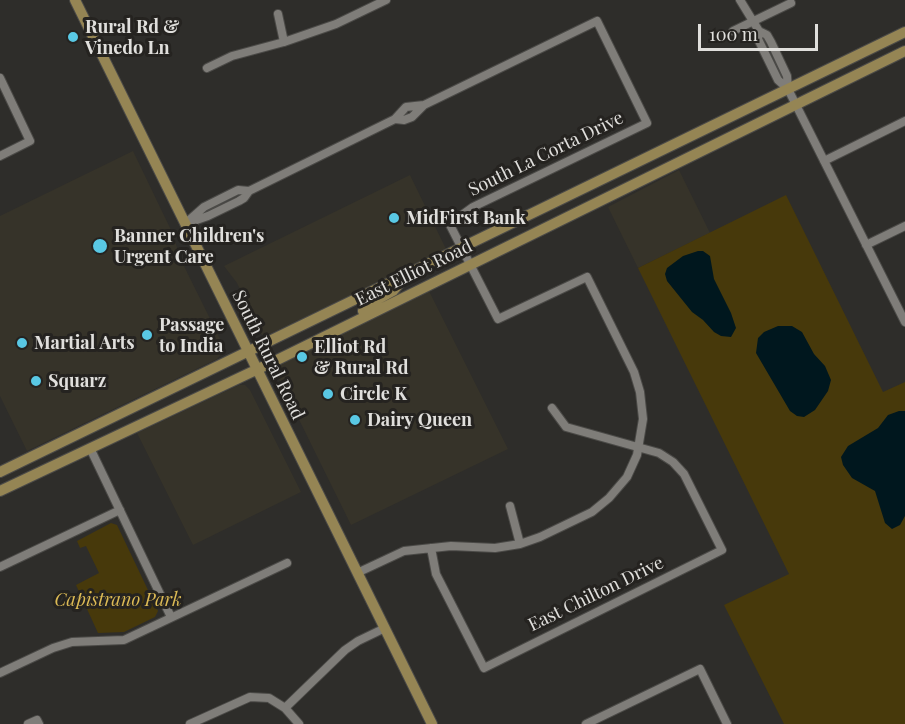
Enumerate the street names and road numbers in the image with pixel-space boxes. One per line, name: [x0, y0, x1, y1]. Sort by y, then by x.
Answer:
street label: South La Corta Drive: [465, 107, 627, 201]
street label: East Elliot Road: [352, 235, 476, 311]
street label: South Rural Road: [227, 287, 309, 423]
street label: East Chilton Drive: [525, 552, 667, 636]

